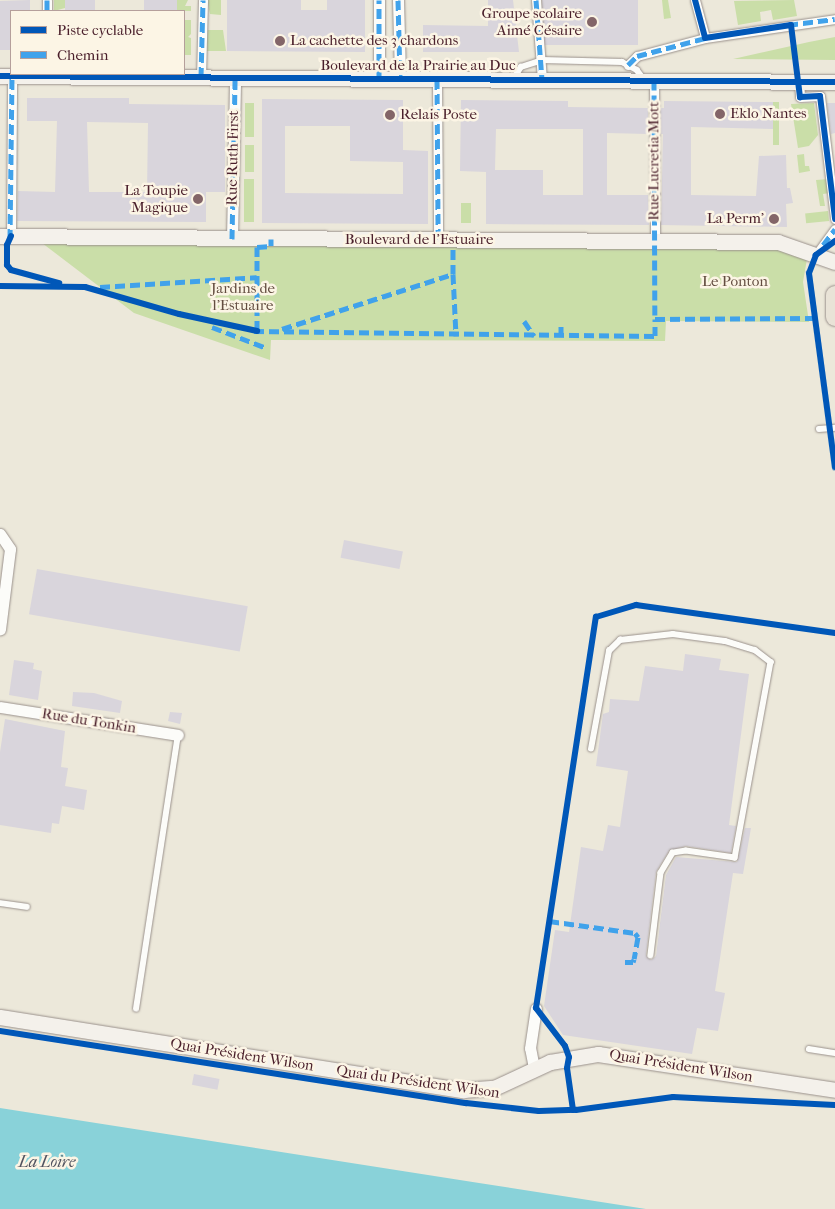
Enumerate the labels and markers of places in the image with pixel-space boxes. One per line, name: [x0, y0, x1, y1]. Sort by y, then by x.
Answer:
place label: Groupe scolaire Aimé Césaire: [481, 4, 582, 39]
marker: Groupe scolaire Aimé Césaire: [586, 16, 598, 28]
place label: La cachette des 3 chardons: [290, 32, 458, 50]
marker: La cachette des 3 chardons: [274, 35, 286, 47]
place label: Eklo Nantes: [730, 105, 807, 123]
place label: Relais Poste: [400, 106, 477, 124]
marker: Eklo Nantes: [714, 108, 726, 120]
marker: Relais Poste: [384, 109, 396, 121]
place label: La Toupie Magique: [124, 181, 188, 216]
marker: La Toupie Magique: [192, 193, 204, 205]
place label: La Perm': [707, 210, 764, 228]
marker: La Perm': [768, 213, 780, 225]

